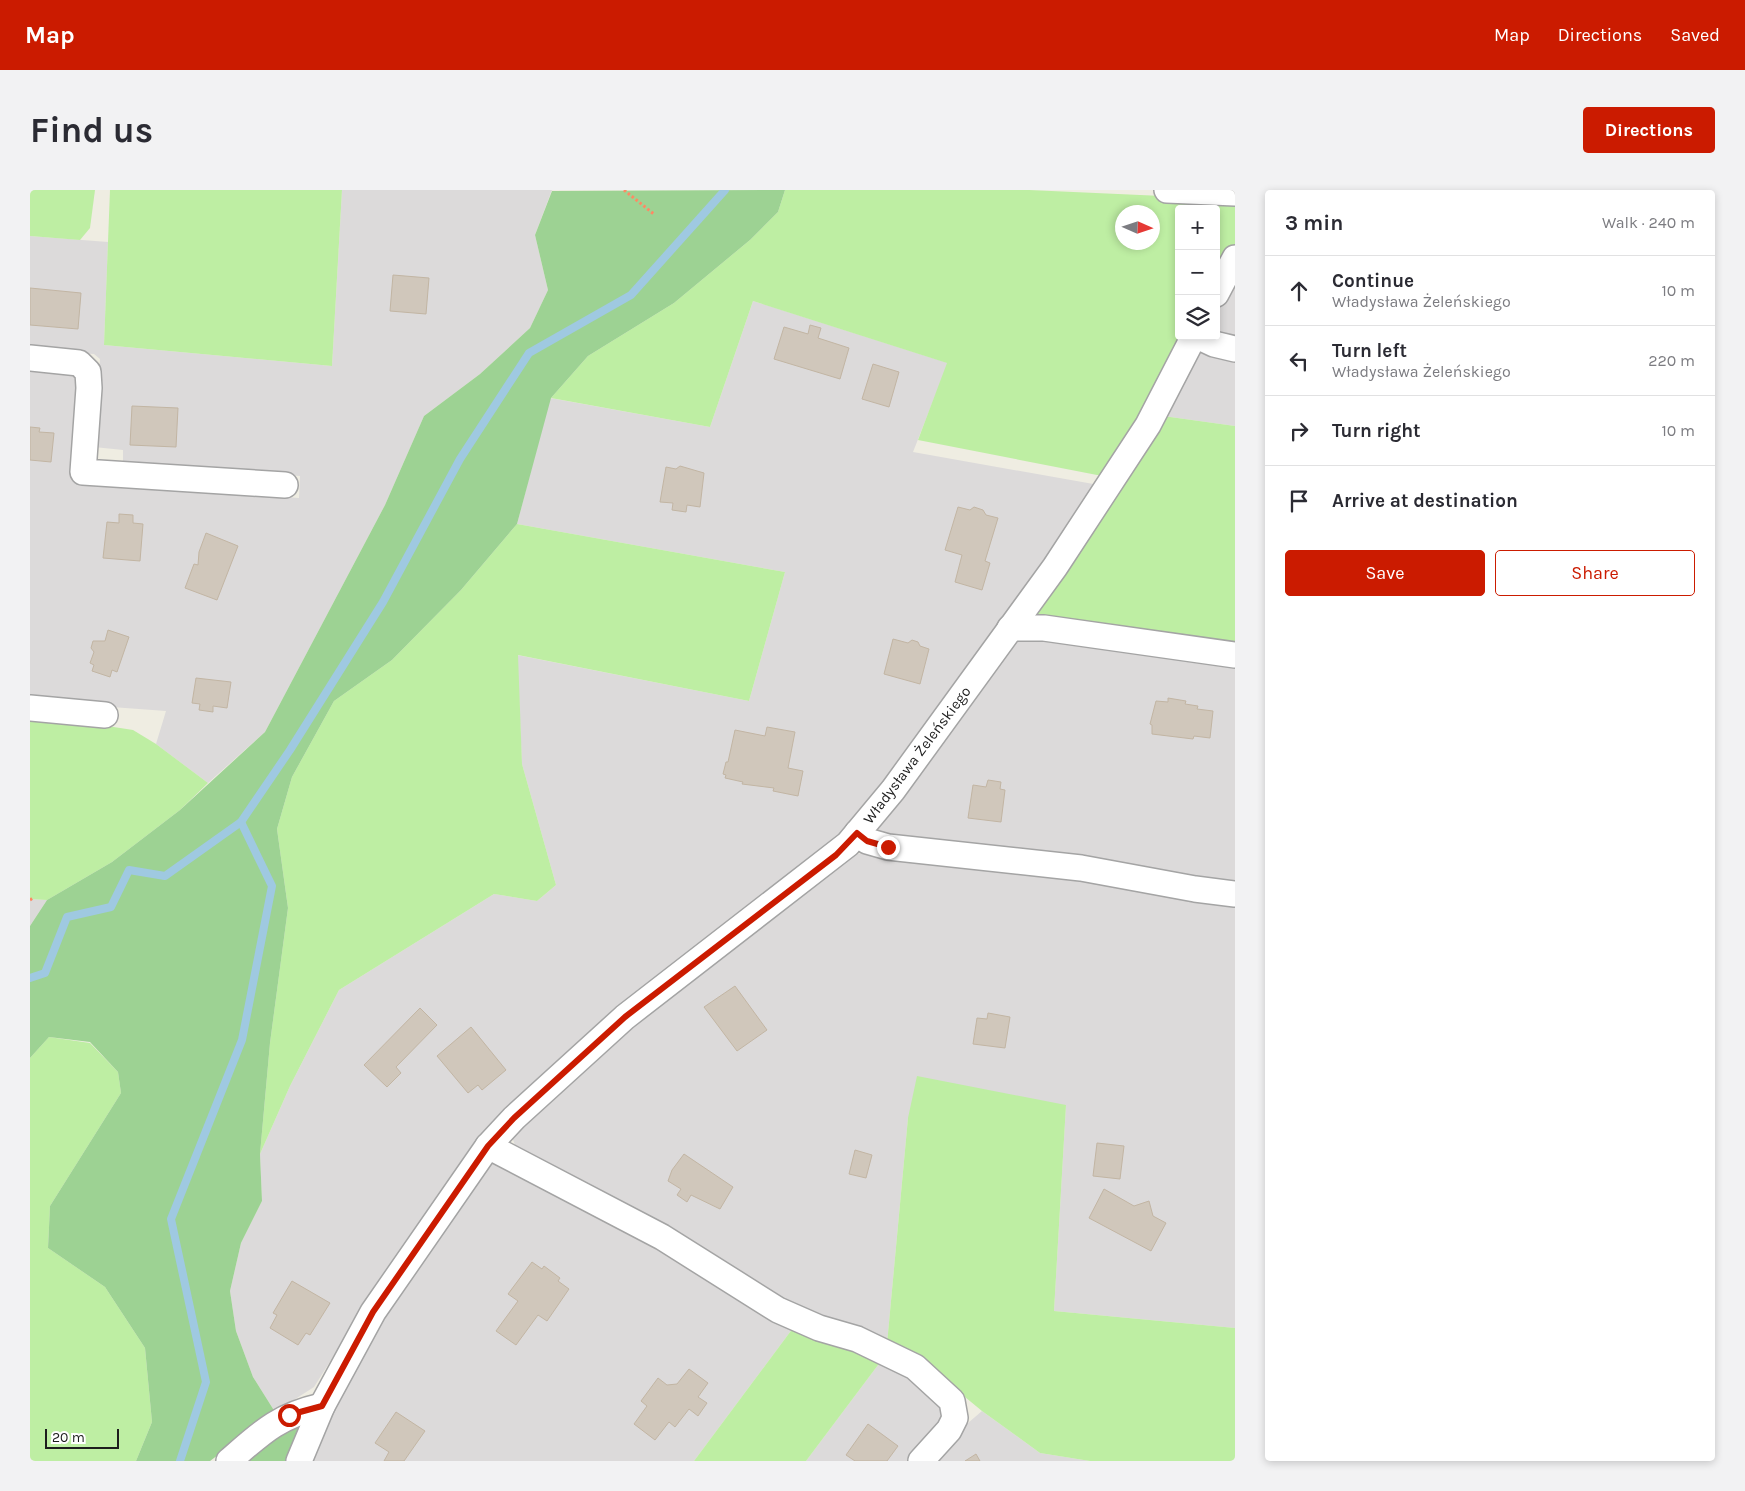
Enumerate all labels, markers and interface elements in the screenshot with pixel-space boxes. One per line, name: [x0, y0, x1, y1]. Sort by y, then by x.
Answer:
text: Map: [25, 21, 75, 49]
text: Map: [1494, 24, 1530, 46]
text: Directions: [1558, 24, 1642, 46]
text: Saved: [1670, 24, 1720, 46]
button: Directions: [1583, 107, 1715, 153]
text: Find us: [30, 110, 153, 151]
north arrow: [1115, 205, 1160, 250]
map controls: [1175, 205, 1220, 340]
button: +: [1175, 205, 1220, 250]
text: 3 min: [1285, 211, 1343, 235]
text: Walk · 240 m: [1602, 213, 1695, 232]
button: −: [1175, 250, 1220, 295]
text: Continue: [1332, 270, 1414, 292]
icon: ahead: [1285, 277, 1313, 305]
text: 10 m: [1661, 281, 1695, 300]
text: Władysława Żeleńskiego: [1332, 292, 1511, 311]
button: layers: [1175, 295, 1220, 340]
text: Turn left: [1332, 340, 1407, 362]
icon: left: [1285, 347, 1313, 375]
text: 220 m: [1648, 351, 1695, 370]
text: Władysława Żeleńskiego: [1332, 362, 1511, 381]
icon: right: [1285, 417, 1313, 445]
text: Turn right: [1332, 420, 1421, 442]
text: 10 m: [1661, 421, 1695, 440]
icon: arrive: [1285, 487, 1313, 515]
text: Arrive at destination: [1332, 490, 1518, 512]
button: Save: [1285, 550, 1485, 596]
button: Share: [1495, 550, 1695, 596]
street label: Władysława Żeleńskiego: [859, 683, 975, 827]
route end: [877, 836, 900, 859]
route start: [278, 1404, 301, 1427]
scale bar: [45, 1426, 119, 1449]
text: 20 m: [52, 1429, 85, 1446]

